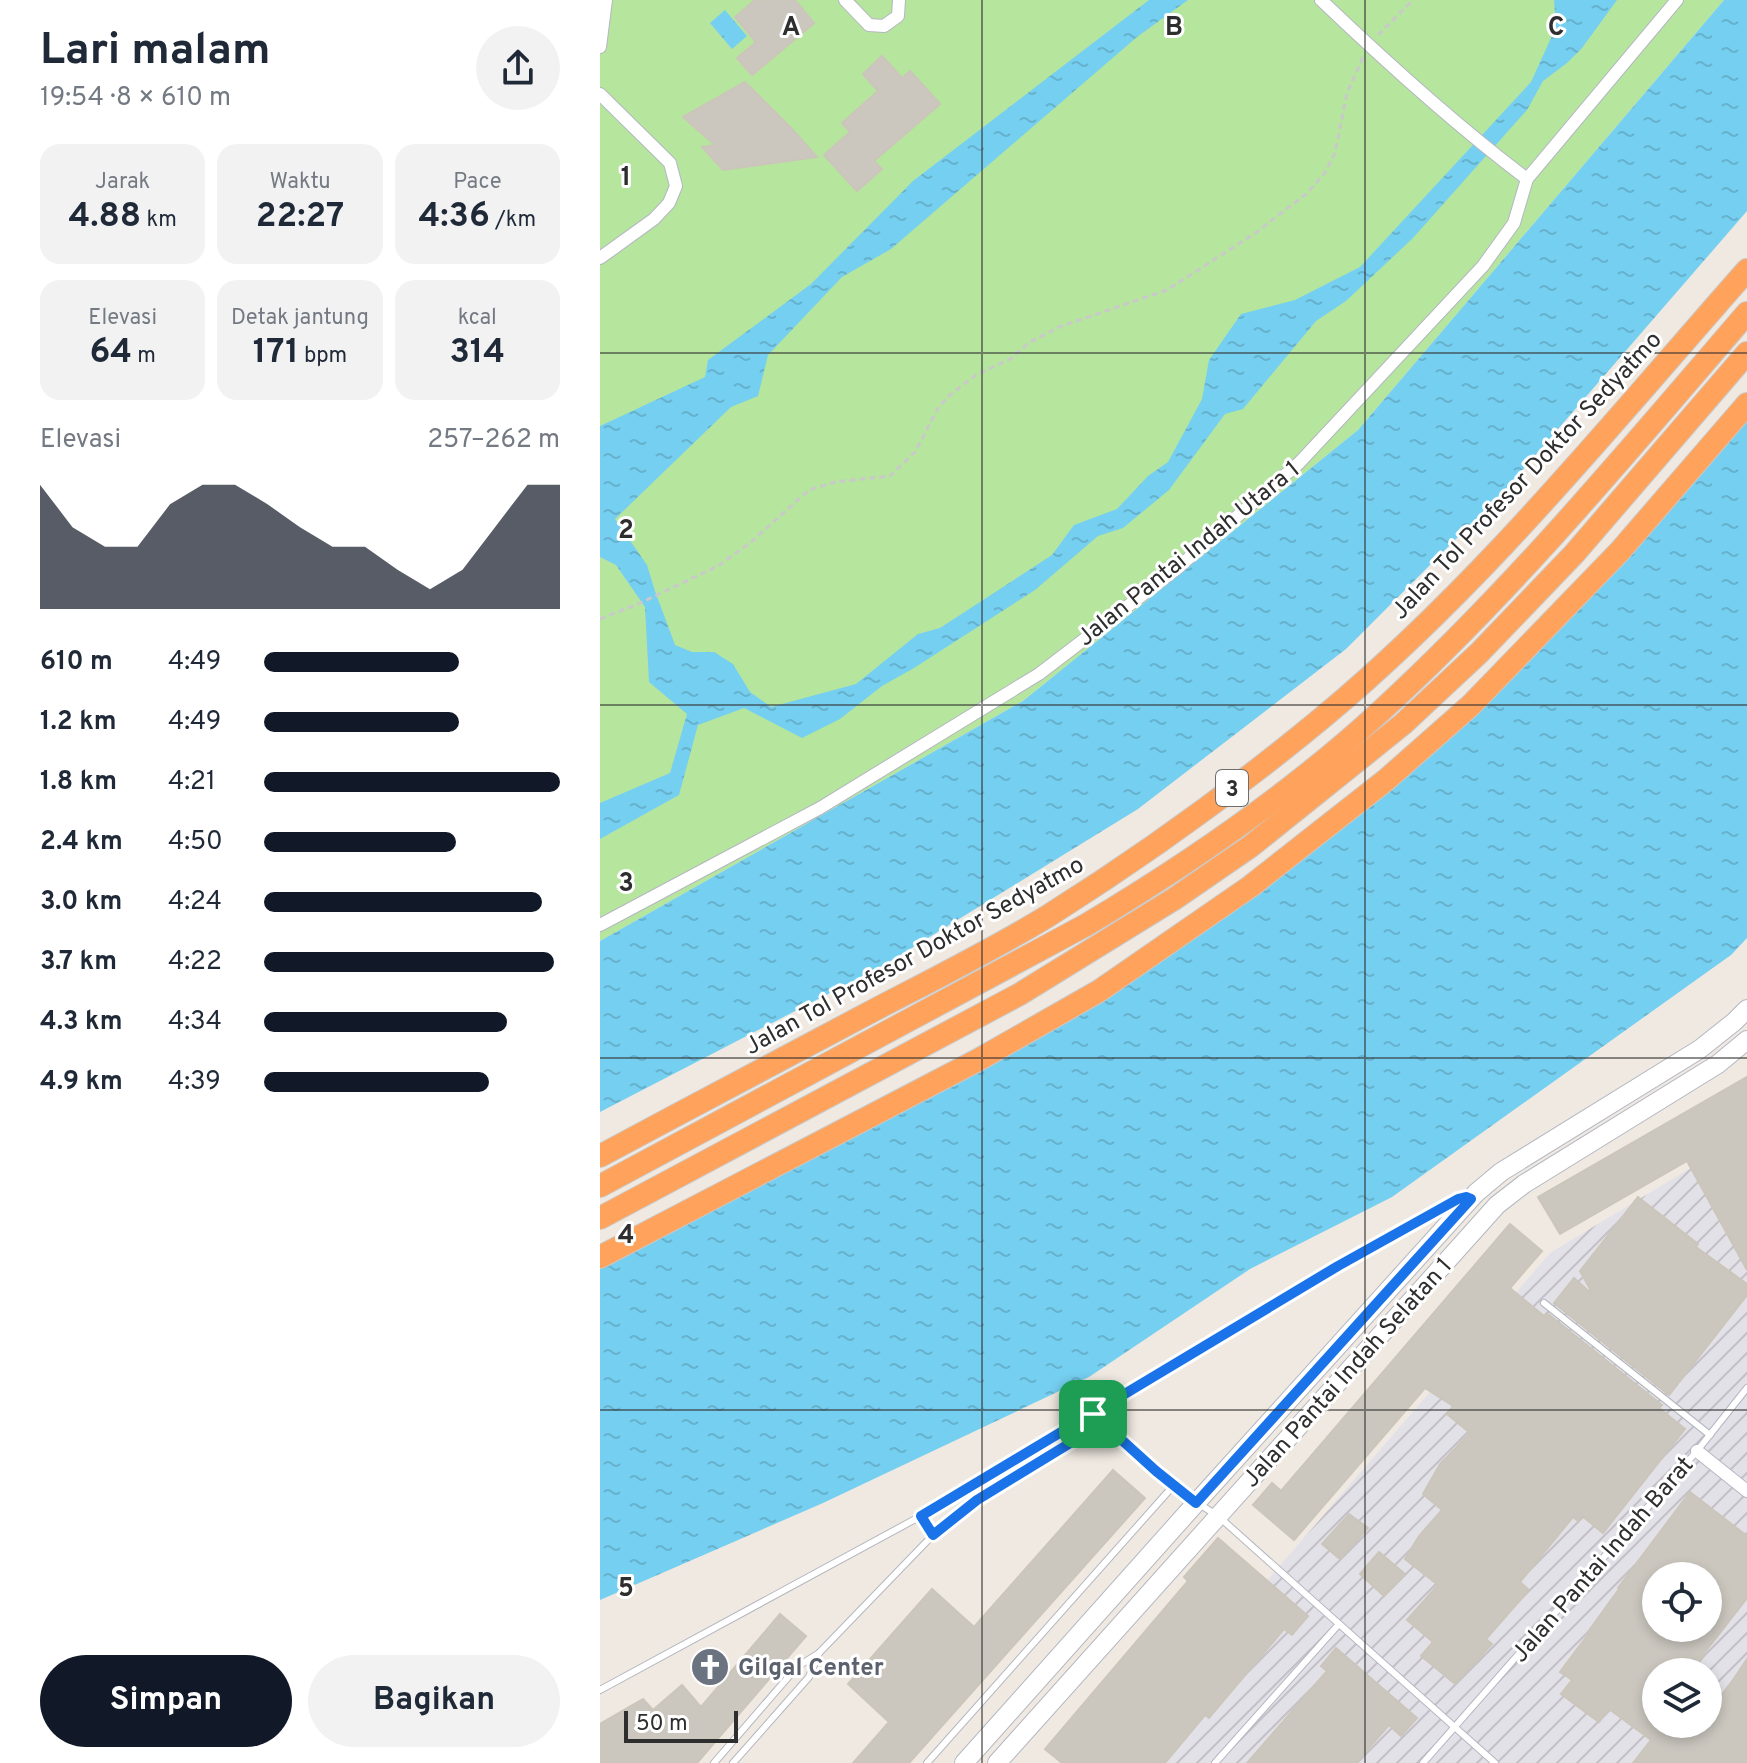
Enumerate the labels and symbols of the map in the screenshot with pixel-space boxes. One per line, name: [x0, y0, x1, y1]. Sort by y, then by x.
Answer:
text: A: [782, 12, 800, 45]
text: B: [1165, 12, 1183, 45]
text: C: [1548, 12, 1564, 45]
text: 1: [621, 162, 631, 195]
street label: Jalan Tol Profesor Doktor Sedyatmo: [1386, 326, 1669, 627]
street label: Jalan Pantai Indah Utara 1: [1072, 455, 1307, 654]
text: 2: [618, 515, 634, 548]
road number: 3: [1216, 770, 1248, 806]
street label: Jalan Tol Profesor Doktor Sedyatmo: [740, 851, 1090, 1063]
text: 3: [618, 868, 634, 901]
text: 4: [618, 1220, 634, 1253]
street label: Jalan Pantai Indah Selatan 1: [1237, 1252, 1460, 1495]
pin: [1059, 1380, 1127, 1448]
street label: Jalan Pantai Indah Barat: [1506, 1451, 1701, 1669]
text: 5: [618, 1573, 634, 1606]
church icon: Gilgal Center: [689, 1646, 731, 1688]
place label: Gilgal Center: [738, 1654, 884, 1684]
scale bar: [624, 1707, 738, 1743]

